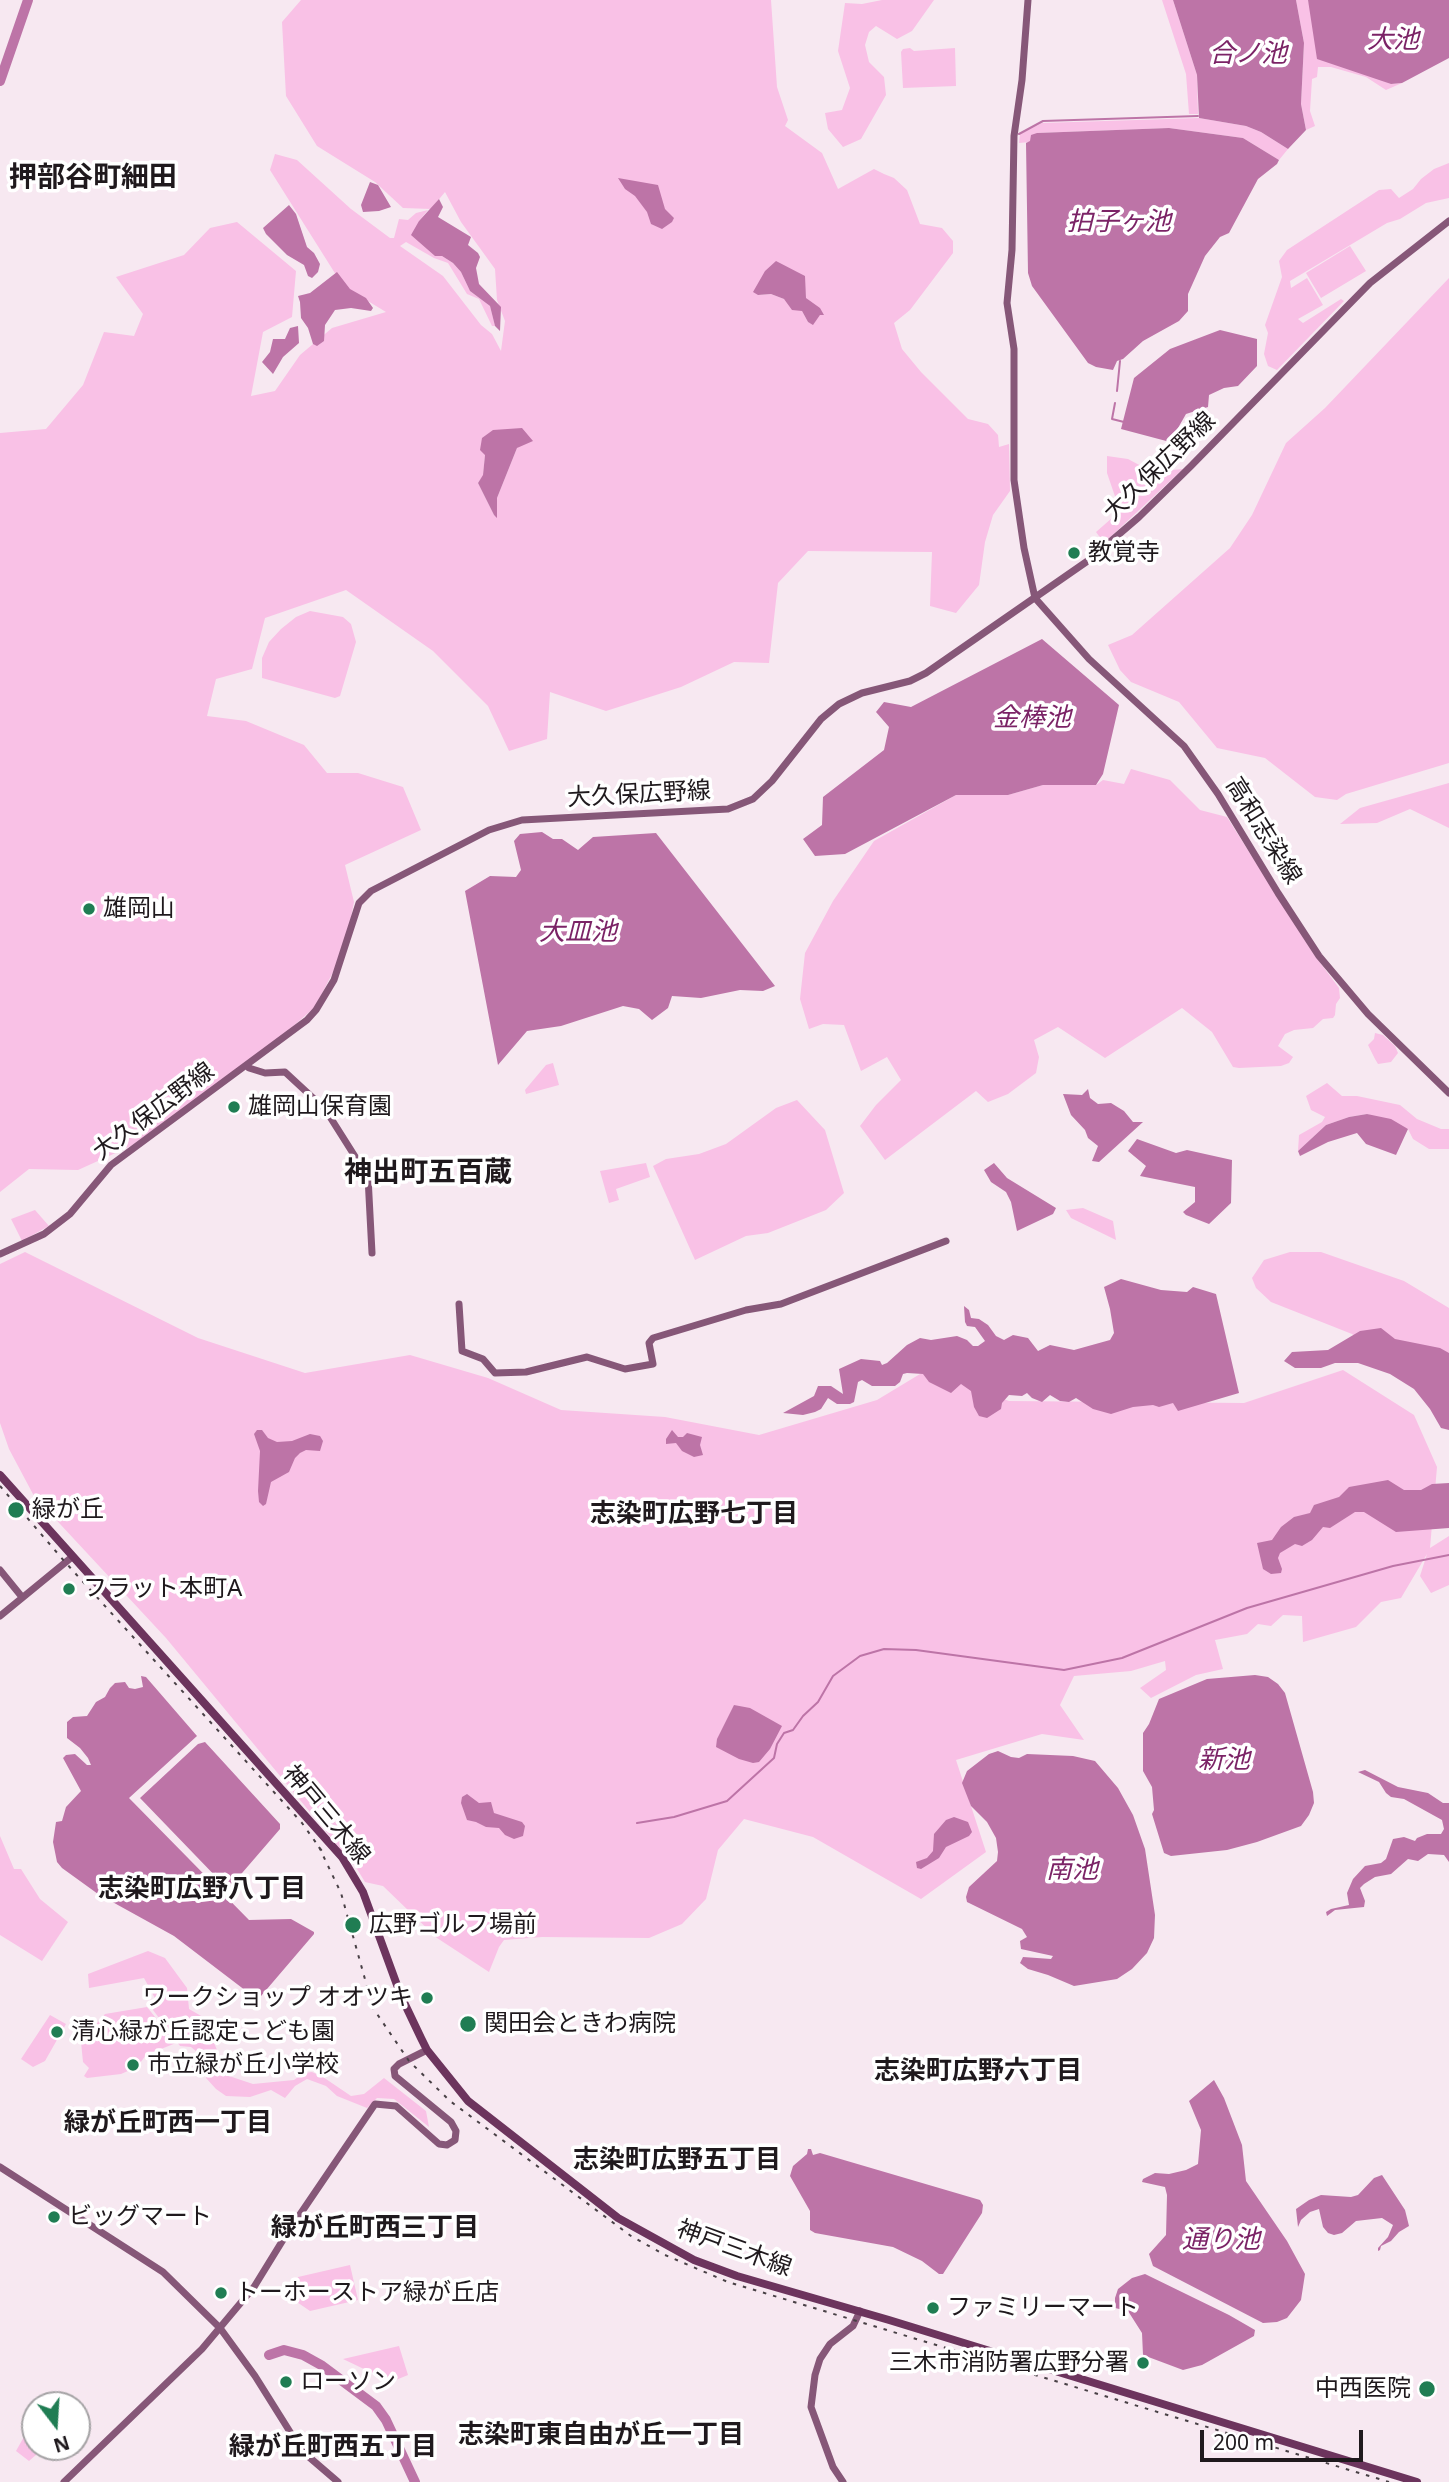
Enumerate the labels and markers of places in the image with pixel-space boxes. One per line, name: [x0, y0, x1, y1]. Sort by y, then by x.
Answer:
place label: 教覚寺: [1088, 539, 1160, 567]
marker: 教覚寺: [1066, 545, 1082, 561]
place label: 雄岡山: [103, 895, 175, 923]
marker: 雄岡山: [81, 901, 97, 917]
place label: 雄岡山保育園: [248, 1093, 392, 1121]
marker: 雄岡山保育園: [226, 1099, 242, 1115]
place label: 緑が丘: [32, 1496, 104, 1524]
marker: 緑が丘: [6, 1500, 26, 1520]
place label: フラット本町A: [83, 1575, 242, 1603]
marker: フラット本町A: [61, 1581, 77, 1597]
place label: 広野ゴルフ場前: [369, 1911, 537, 1939]
marker: 広野ゴルフ場前: [343, 1915, 363, 1935]
place label: ワークショップ オオツキ: [143, 1984, 413, 2012]
marker: ワークショップ オオツキ: [419, 1990, 435, 2006]
place label: 関田会ときわ病院: [484, 2010, 676, 2038]
marker: 関田会ときわ病院: [458, 2014, 478, 2034]
place label: 清心緑が丘認定こども園: [71, 2018, 335, 2046]
marker: 清心緑が丘認定こども園: [49, 2024, 65, 2040]
place label: 市立緑が丘小学校: [147, 2051, 339, 2079]
marker: 市立緑が丘小学校: [125, 2057, 141, 2073]
place label: ビッグマート: [68, 2203, 212, 2231]
marker: ビッグマート: [46, 2209, 62, 2225]
place label: トーホーストア緑が丘店: [235, 2279, 499, 2307]
marker: トーホーストア緑が丘店: [213, 2285, 229, 2301]
place label: ファミリーマート: [947, 2294, 1139, 2322]
marker: ファミリーマート: [925, 2300, 941, 2316]
place label: 三木市消防署広野分署: [889, 2349, 1129, 2377]
marker: 三木市消防署広野分署: [1135, 2355, 1151, 2371]
place label: ローソン: [300, 2368, 396, 2396]
marker: ローソン: [278, 2374, 294, 2390]
place label: 中西医院: [1315, 2375, 1411, 2403]
marker: 中西医院: [1417, 2379, 1437, 2399]

